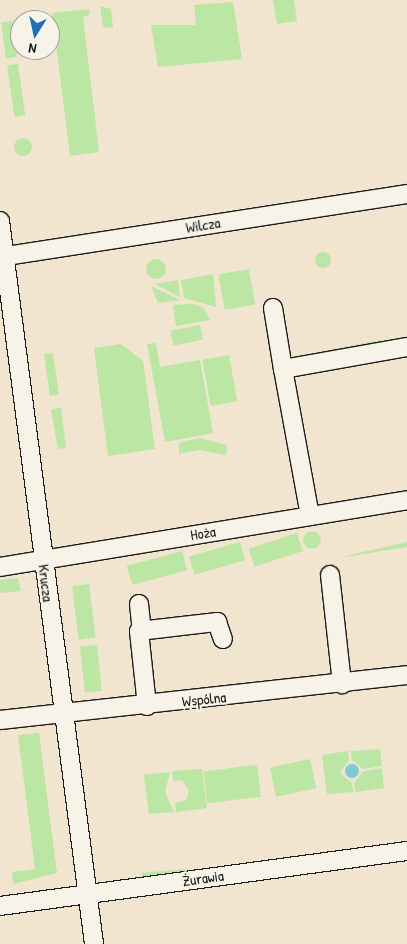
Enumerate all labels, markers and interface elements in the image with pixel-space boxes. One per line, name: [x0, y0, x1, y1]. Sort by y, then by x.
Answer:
north arrow: [10, 10, 60, 60]
text: N: [27, 39, 38, 59]
street label: Wilcza: [184, 213, 222, 237]
street label: Hoża: [189, 522, 217, 544]
street label: Krucza: [35, 563, 57, 603]
street label: Wspólna: [181, 688, 227, 710]
street label: Żurawia: [181, 866, 225, 890]

